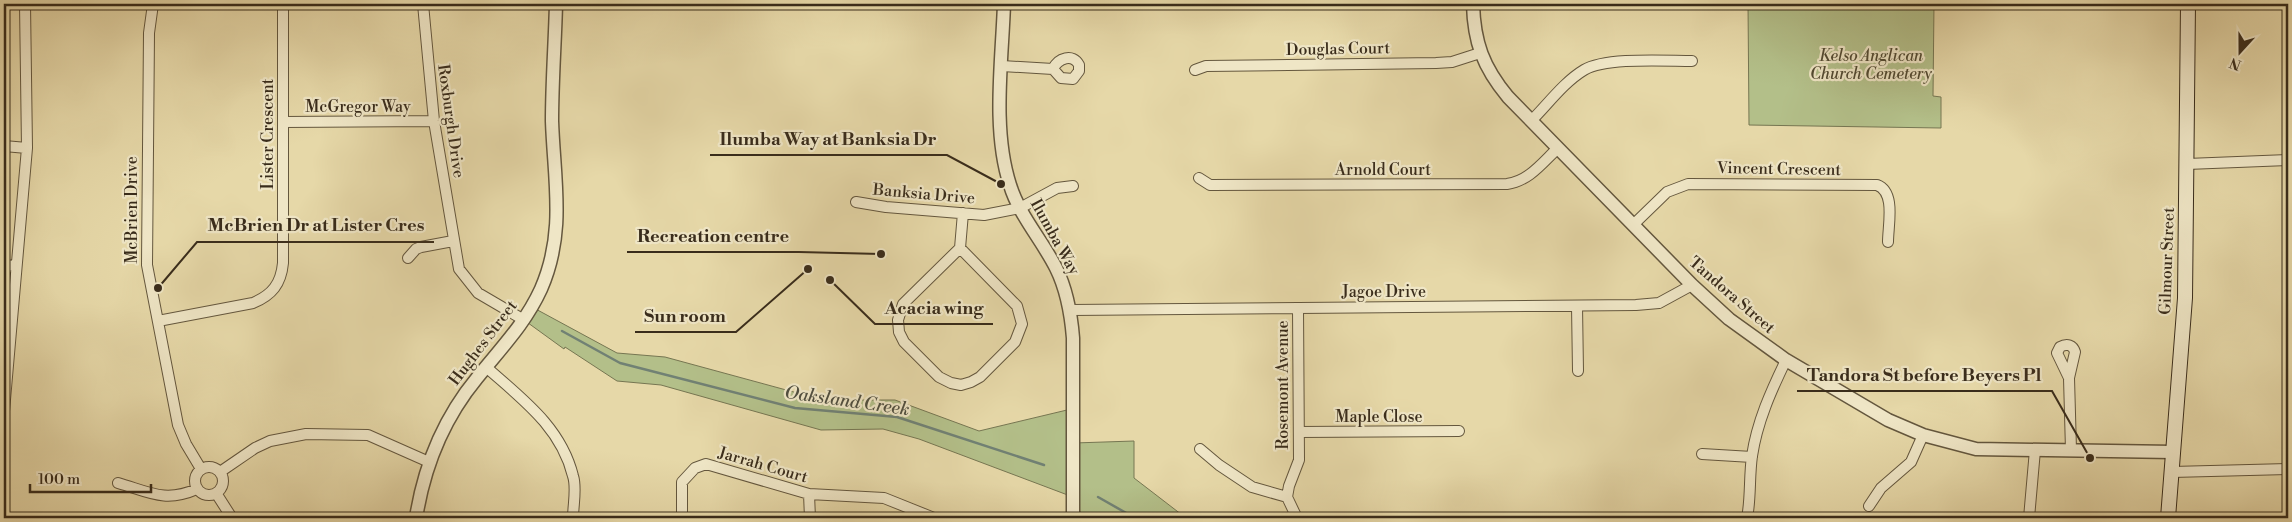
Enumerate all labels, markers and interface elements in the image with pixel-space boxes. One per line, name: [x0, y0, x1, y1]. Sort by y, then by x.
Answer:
north arrow: [2214, 28, 2264, 78]
street label: Douglas Court: [1286, 38, 1391, 60]
park label: Kelso Anglican Church Cemetery: [1810, 46, 1933, 84]
text: N: [2227, 53, 2244, 74]
street label: Roxburgh Drive: [433, 63, 469, 179]
street label: Lister Crescent: [258, 78, 278, 190]
street label: McGregor Way: [305, 97, 411, 117]
callout: Ilumba Way at Banksia Dr: [710, 122, 947, 155]
text: Ilumba Way at Banksia Dr: [719, 128, 937, 151]
street label: McBrien Drive: [122, 156, 142, 264]
street label: Vincent Crescent: [1716, 158, 1842, 180]
street label: Arnold Court: [1334, 160, 1431, 180]
street label: Banksia Drive: [871, 179, 976, 208]
street label: Ilumba Way: [1026, 196, 1084, 279]
street label: Gilmour Street: [2155, 207, 2179, 315]
callout: McBrien Dr at Lister Cres: [197, 209, 434, 242]
text: McBrien Dr at Lister Cres: [208, 214, 425, 237]
callout: Recreation centre: [627, 219, 799, 252]
text: Recreation centre: [637, 225, 789, 248]
street label: Tandora Street: [1685, 252, 1779, 338]
street label: Jagoe Drive: [1341, 282, 1426, 302]
callout: Acacia wing: [875, 291, 993, 324]
street label: Hughes Street: [444, 296, 522, 390]
text: Acacia wing: [884, 297, 984, 320]
callout: Sun room: [635, 299, 736, 332]
text: Sun room: [644, 305, 726, 328]
street label: Rosemont Avenue: [1273, 320, 1293, 450]
callout: Tandora St before Beyers Pl: [1797, 358, 2052, 391]
text: Tandora St before Beyers Pl: [1807, 364, 2041, 387]
water label: Oaksland Creek: [783, 381, 911, 421]
street label: Maple Close: [1335, 407, 1423, 427]
street label: Jarrah Court: [715, 442, 810, 487]
scale bar: [30, 462, 151, 494]
text: 100 m: [38, 470, 80, 489]

